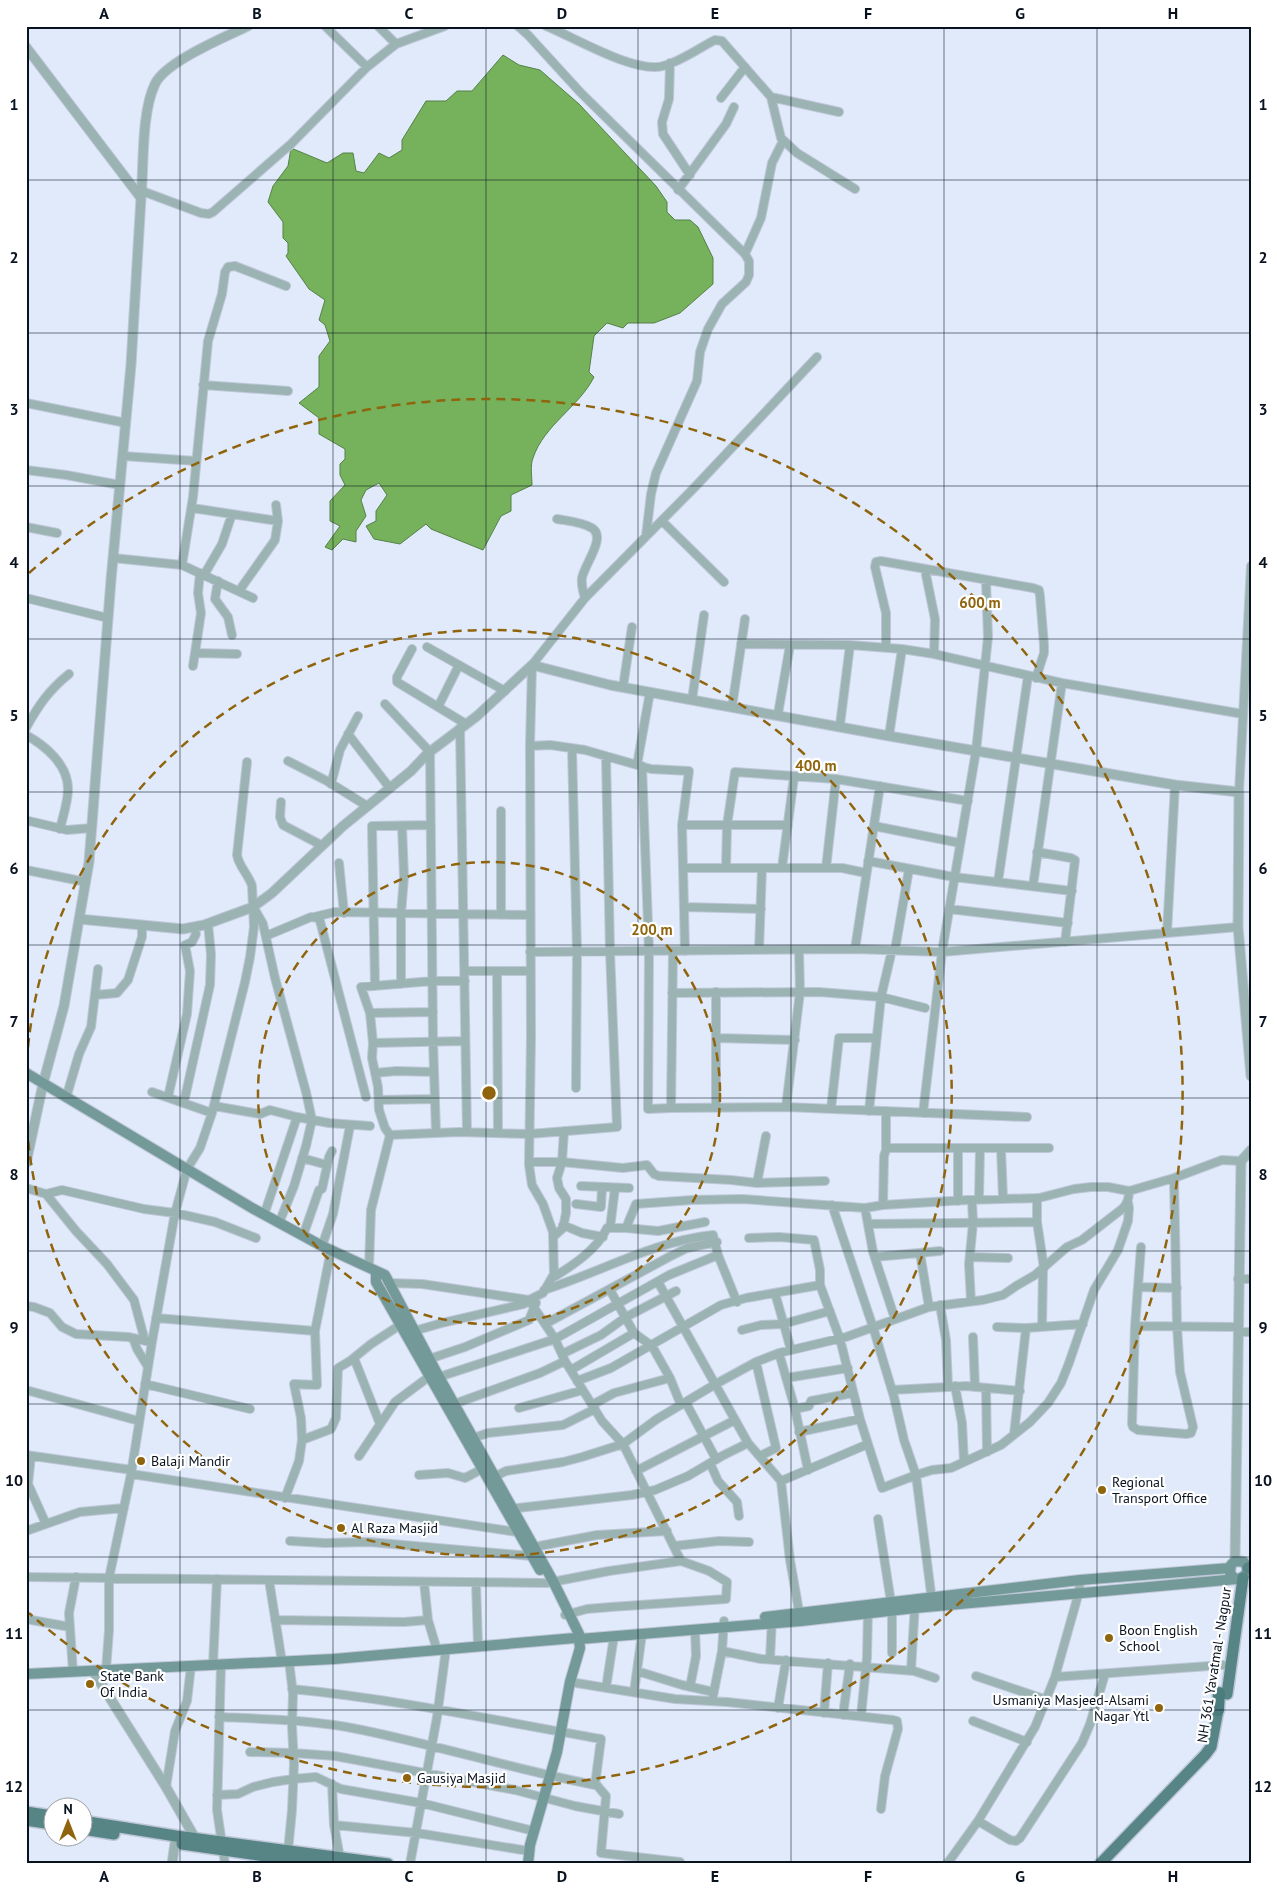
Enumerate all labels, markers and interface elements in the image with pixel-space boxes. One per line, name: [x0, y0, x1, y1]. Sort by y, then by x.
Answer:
text: A: [99, 3, 109, 23]
text: B: [252, 3, 262, 23]
text: C: [405, 3, 414, 23]
text: D: [557, 3, 567, 23]
text: E: [711, 3, 719, 23]
text: F: [864, 3, 872, 23]
text: G: [1015, 3, 1025, 23]
text: H: [1168, 3, 1178, 23]
text: 1: [9, 94, 19, 114]
text: 1: [1258, 94, 1268, 114]
text: 2: [9, 247, 19, 267]
text: 2: [1258, 247, 1268, 267]
text: 3: [9, 399, 19, 419]
text: 3: [1258, 399, 1268, 419]
text: 4: [9, 552, 19, 572]
text: 4: [1258, 552, 1268, 572]
text: 600 m: [959, 593, 1001, 612]
text: 5: [9, 705, 19, 725]
text: 5: [1258, 705, 1268, 725]
text: 400 m: [795, 756, 837, 775]
text: 6: [9, 858, 19, 878]
text: 6: [1258, 858, 1268, 878]
text: 200 m: [631, 920, 673, 939]
text: 7: [9, 1011, 19, 1031]
text: 7: [1258, 1011, 1268, 1031]
centre of rings: [480, 1084, 498, 1102]
text: 8: [9, 1164, 19, 1184]
text: 8: [1258, 1164, 1268, 1184]
text: 9: [9, 1317, 19, 1337]
text: 9: [1258, 1317, 1268, 1337]
place label: Balaji Mandir: [151, 1452, 230, 1470]
marker: Balaji Mandir: [135, 1455, 147, 1467]
text: 10: [5, 1470, 23, 1490]
text: 10: [1254, 1470, 1272, 1490]
place label: Regional Transport Office: [1112, 1473, 1207, 1507]
marker: Regional Transport Office: [1096, 1484, 1108, 1496]
place label: Al Raza Masjid: [351, 1519, 438, 1537]
marker: Al Raza Masjid: [335, 1522, 347, 1534]
street label: NH 361 Yavatmal - Nagpur: [1193, 1586, 1235, 1744]
place label: Boon English School: [1119, 1621, 1198, 1655]
text: 11: [5, 1623, 23, 1643]
text: 11: [1254, 1623, 1272, 1643]
marker: Boon English School: [1103, 1632, 1115, 1644]
place label: State Bank Of India: [100, 1667, 164, 1701]
marker: State Bank Of India: [84, 1678, 96, 1690]
place label: Usmaniya Masjeed-Alsami Nagar Ytl: [993, 1691, 1149, 1725]
marker: Usmaniya Masjeed-Alsami Nagar Ytl: [1153, 1702, 1165, 1714]
place label: Gausiya Masjid: [417, 1769, 506, 1787]
marker: Gausiya Masjid: [401, 1772, 413, 1784]
text: 12: [5, 1776, 23, 1796]
text: 12: [1254, 1776, 1272, 1796]
north arrow: [42, 1798, 92, 1848]
text: N: [63, 1800, 73, 1818]
text: A: [99, 1866, 109, 1886]
text: B: [252, 1866, 262, 1886]
text: C: [405, 1866, 414, 1886]
text: D: [557, 1866, 567, 1886]
text: E: [711, 1866, 719, 1886]
text: F: [864, 1866, 872, 1886]
text: G: [1015, 1866, 1025, 1886]
text: H: [1168, 1866, 1178, 1886]

